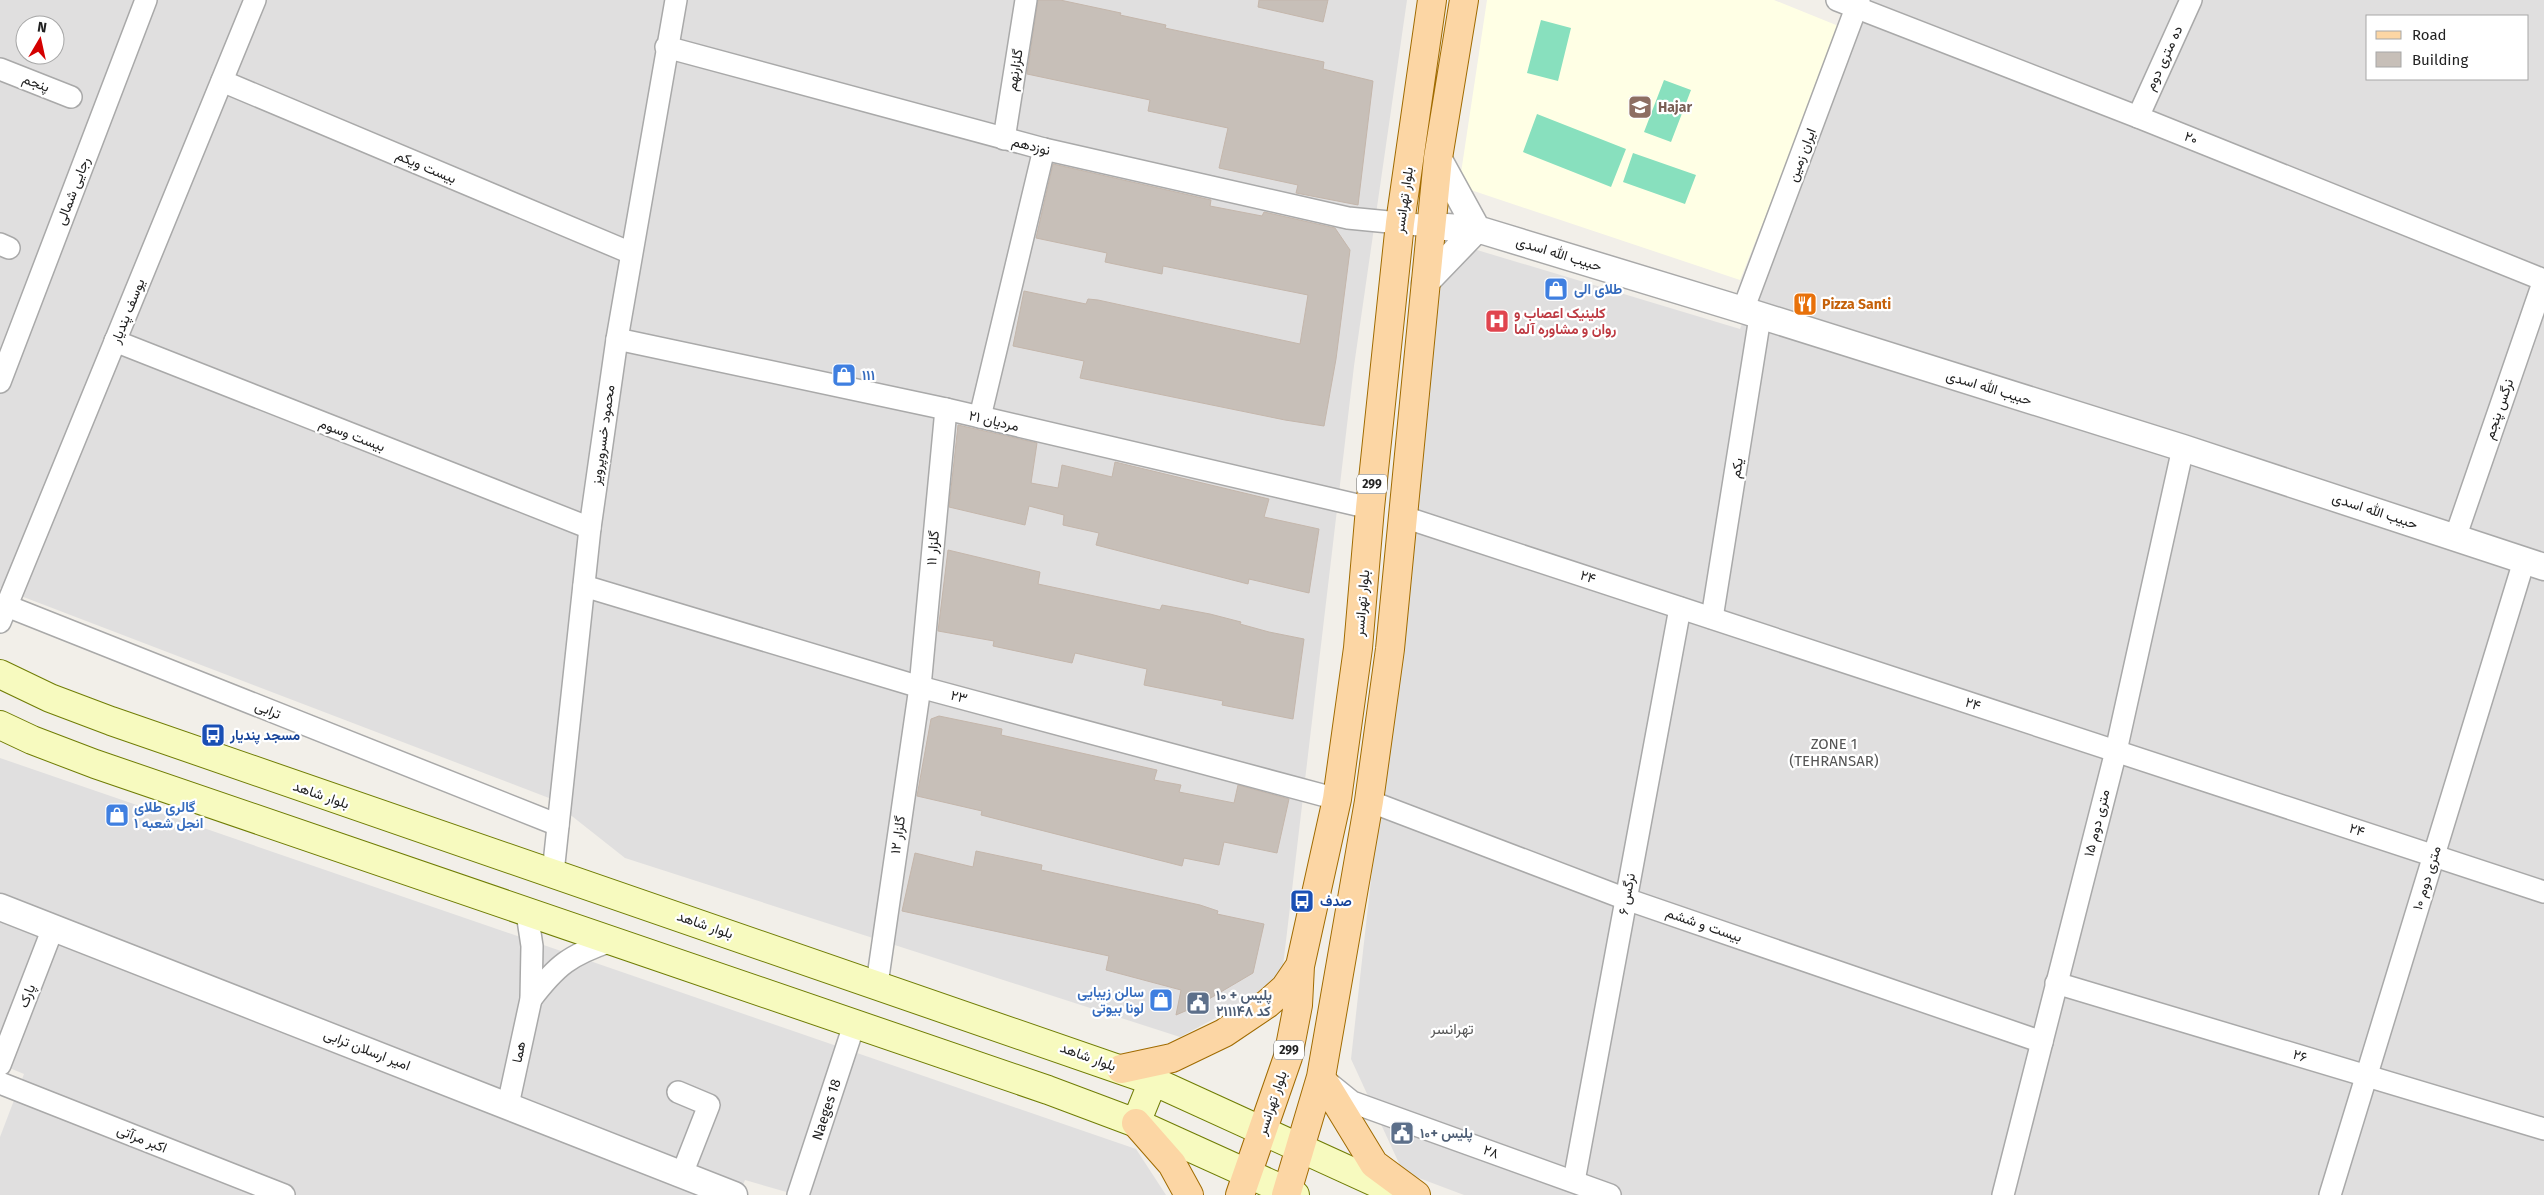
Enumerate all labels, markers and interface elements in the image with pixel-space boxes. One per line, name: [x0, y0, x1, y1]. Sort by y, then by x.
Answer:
north arrow: [15, 15, 65, 65]
legend: [2366, 15, 2529, 80]
text: N: [36, 19, 48, 37]
street label: ده متری دوم: [2142, 23, 2187, 93]
text: Road: [2412, 26, 2447, 44]
street label: گلزارنهم: [1003, 48, 1027, 92]
text: Building: [2412, 51, 2468, 69]
street label: پنجم: [20, 70, 52, 97]
school or university icon: Hajar: [1627, 94, 1653, 120]
place label: Hajar: [1658, 99, 1692, 116]
street label: ایران زمین: [1784, 126, 1820, 184]
street label: ۲۰: [2182, 128, 2200, 148]
street label: نوزدهم: [1010, 133, 1052, 159]
street label: بیست ویکم: [393, 147, 459, 187]
street label: رجایی شمالی: [52, 154, 94, 228]
street label: بلوار تهرانسر: [1391, 166, 1417, 235]
street label: حبیب الله اسدی: [1514, 233, 1604, 275]
street label: یوسف پندیار: [107, 276, 150, 347]
shop icon: طلای الی: [1543, 276, 1569, 302]
place label: طلای الی: [1574, 281, 1622, 298]
restaurant icon: Pizza Santi: [1792, 291, 1818, 317]
place label: Pizza Santi: [1822, 296, 1891, 313]
place label: کلینیک اعصاب و روان و مشاوره آلما: [1514, 305, 1616, 338]
hospital icon: کلینیک اعصاب و روان و مشاوره آلما: [1484, 308, 1510, 334]
shop icon: ۱۱۱: [831, 362, 857, 388]
place label: ۱۱۱: [862, 367, 875, 384]
street label: حبیب الله اسدی: [1944, 367, 2034, 409]
street label: نرگس پنجم: [2481, 377, 2518, 442]
street label: محمود خسروپرویز: [587, 384, 619, 487]
street label: ۲۱ مردیان: [967, 407, 1021, 435]
street label: بیست وسوم: [316, 415, 388, 455]
street label: یکم: [1727, 457, 1747, 479]
road number: 299: [1357, 474, 1387, 494]
street label: حبیب الله اسدی: [2330, 489, 2420, 533]
street label: گلزار ۱۱: [923, 530, 943, 566]
street label: ۲۴: [1578, 567, 1598, 587]
street label: بلوار تهرانسر: [1351, 569, 1373, 638]
street label: ۲۳: [949, 687, 969, 707]
street label: ۲۴: [1963, 694, 1983, 714]
street label: ترابی: [253, 697, 283, 723]
bus stop icon: مسجد پندیار: [200, 722, 226, 748]
place label: مسجد پندیار: [229, 727, 300, 745]
district label: ZONE 1 (TEHRANSAR): [1789, 735, 1879, 770]
street label: بلوار شاهد: [291, 777, 351, 813]
street label: ۱۵ متری دوم: [2080, 788, 2114, 858]
place label: گالری طلای انجل شعبه ۱: [134, 799, 203, 832]
shop icon: گالری طلای انجل شعبه ۱: [104, 802, 130, 828]
street label: گلزار ۱۲: [887, 815, 909, 855]
street label: ۲۴: [2347, 820, 2367, 840]
street label: ۱۰ متری دوم: [2409, 844, 2445, 912]
street label: نرگس ۶: [1615, 872, 1639, 916]
bus stop icon: صدف: [1289, 888, 1315, 914]
place label: صدف: [1320, 893, 1352, 910]
street label: بیست و ششم: [1664, 904, 1744, 946]
street label: بلوار شاهد: [675, 907, 735, 943]
street label: پارک: [15, 982, 40, 1011]
place label: سالن زیبایی لونا بیوتی: [1077, 984, 1144, 1017]
shop icon: سالن زیبایی لونا بیوتی: [1148, 987, 1174, 1013]
place label: پلیس + ۱۰ کد ۲۱۱۱۴۸: [1216, 987, 1272, 1020]
public building icon: پلیس + ۱۰ کد ۲۱۱۱۴۸: [1185, 990, 1211, 1016]
district label: تهرانسر: [1429, 1020, 1474, 1038]
street label: امیر ارسلان ترابی: [321, 1026, 413, 1074]
street label: هما: [508, 1039, 530, 1064]
street label: بلوار شاهد: [1058, 1039, 1118, 1075]
road number: 299: [1274, 1040, 1304, 1060]
street label: ۲۶: [2291, 1046, 2309, 1066]
street label: بلوار تهرانسر: [1253, 1069, 1291, 1138]
street label: Naeges 18: [808, 1076, 844, 1142]
public building icon: پلیس +۱۰: [1389, 1120, 1415, 1146]
street label: اکبر مرآتی: [115, 1121, 169, 1157]
place label: پلیس +۱۰: [1420, 1125, 1473, 1143]
street label: ۲۸: [1481, 1141, 1501, 1163]

